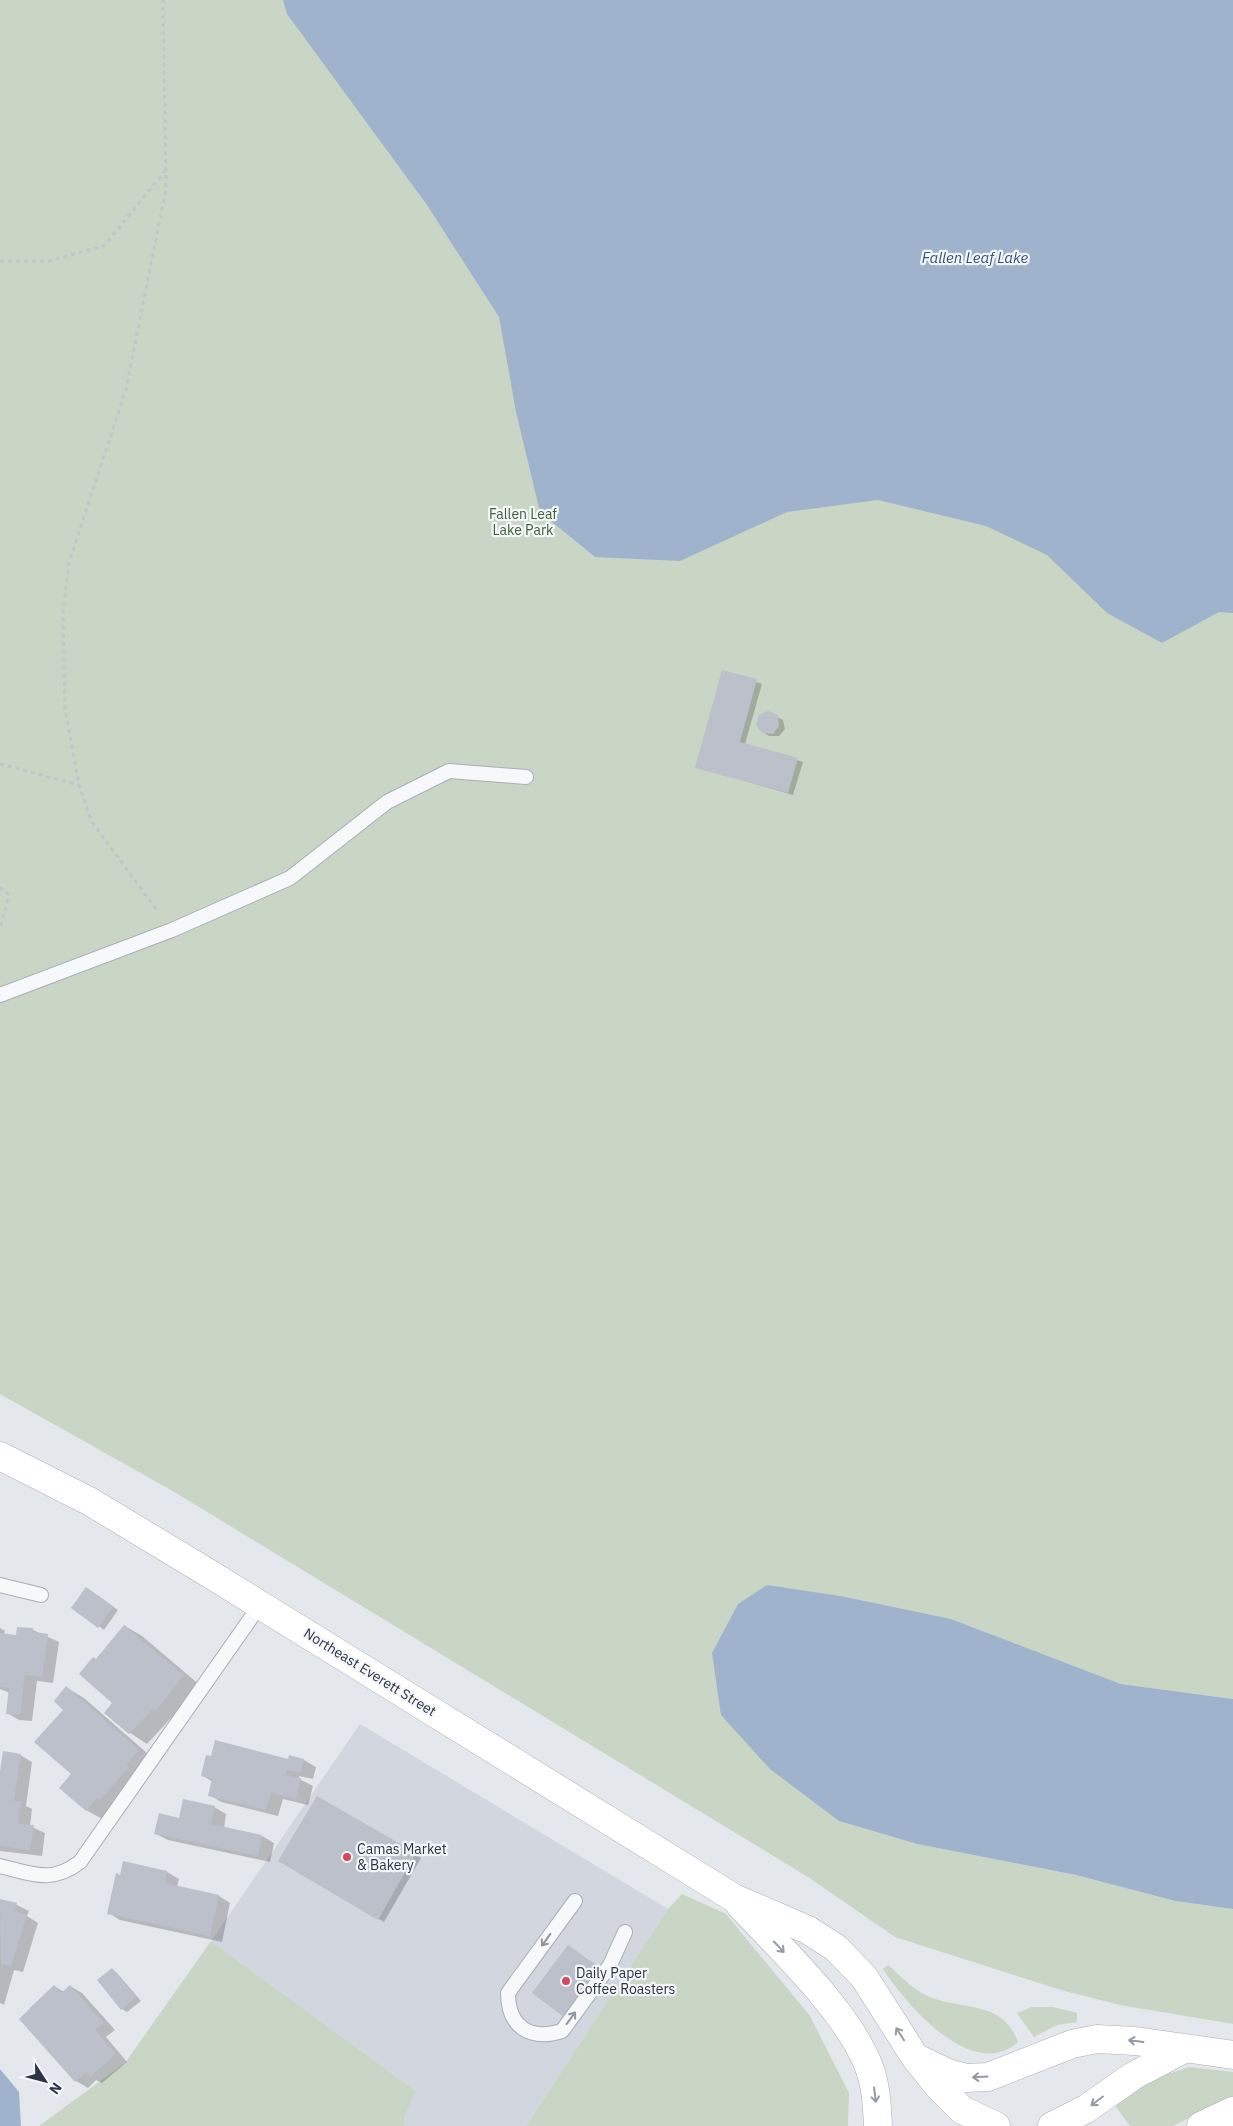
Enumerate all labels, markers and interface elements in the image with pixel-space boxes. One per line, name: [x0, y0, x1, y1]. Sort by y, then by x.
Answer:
water label: Fallen Leaf Lake: [922, 248, 1029, 267]
park label: Fallen Leaf Lake Park: [489, 505, 557, 539]
street label: Northeast Everett Street: [300, 1624, 440, 1720]
place label: Camas Market & Bakery: [357, 1840, 447, 1874]
marker: Camas Market & Bakery: [341, 1851, 353, 1863]
one-way arrow: [541, 1933, 551, 1947]
one-way arrow: [773, 1941, 785, 1953]
place label: Daily Paper Coffee Roasters: [576, 1964, 676, 1998]
marker: Daily Paper Coffee Roasters: [560, 1975, 572, 1987]
one-way arrow: [566, 2011, 576, 2025]
one-way arrow: [895, 2027, 905, 2041]
one-way arrow: [1128, 2036, 1144, 2046]
north arrow: [20, 2056, 70, 2106]
one-way arrow: [972, 2073, 988, 2082]
text: N: [45, 2079, 66, 2098]
one-way arrow: [870, 2087, 880, 2103]
one-way arrow: [1091, 2095, 1104, 2106]

